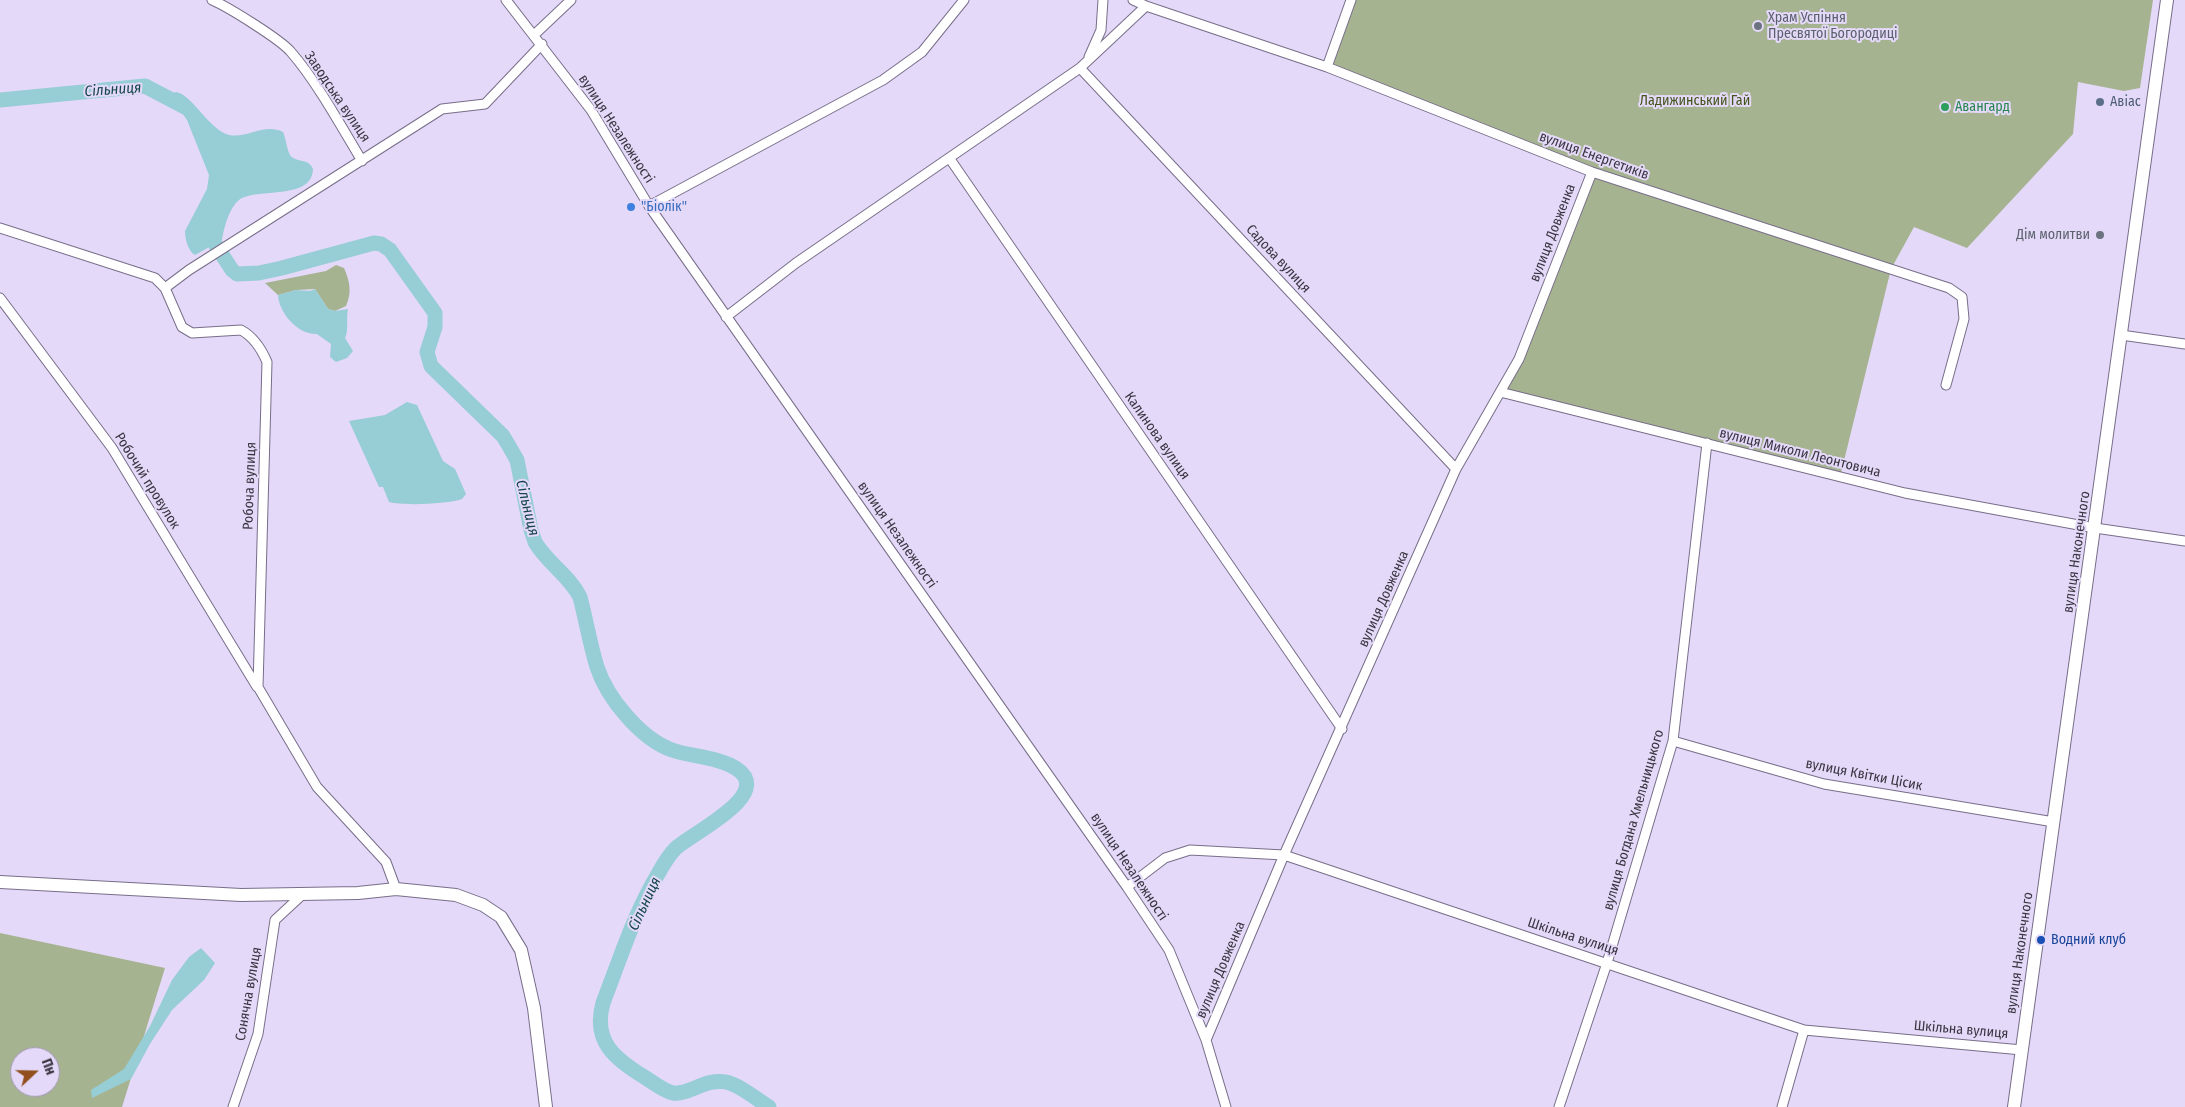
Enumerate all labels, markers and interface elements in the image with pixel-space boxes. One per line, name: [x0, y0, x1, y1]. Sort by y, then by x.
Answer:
place label: Храм Успіння Пресвятої Богородиці: [1768, 10, 1898, 42]
marker: Храм Успіння Пресвятої Богородиці: [1752, 20, 1764, 32]
street label: Заводська вулиця: [300, 48, 374, 146]
street label: вулиця Незалежності: [575, 71, 657, 187]
water label: Сільниця: [84, 79, 142, 101]
park label: Ладижинський Гай: [1640, 93, 1750, 109]
place label: Авіас: [2110, 94, 2141, 110]
marker: Авіас: [2094, 96, 2106, 108]
place label: Авангард: [1955, 99, 2010, 115]
marker: Авангард: [1939, 101, 1951, 113]
street label: вулиця Енергетиків: [1537, 128, 1651, 184]
street label: вулиця Довженка: [1527, 182, 1579, 284]
place label: "Біолік": [641, 199, 687, 215]
marker: "Біолік": [625, 201, 637, 213]
street label: Садова вулиця: [1242, 221, 1314, 297]
place label: Дім молитви: [2016, 227, 2090, 243]
marker: Дім молитви: [2094, 229, 2106, 241]
street label: Калинова вулиця: [1121, 389, 1193, 483]
street label: вулиця Миколи Леонтовича: [1718, 425, 1882, 481]
street label: Робочий провулок: [111, 430, 183, 532]
street label: Робоча вулиця: [240, 442, 260, 530]
water label: Сільниця: [511, 478, 543, 538]
street label: вулиця Незалежності: [854, 478, 940, 592]
street label: вулиця Наконечного: [2060, 490, 2094, 614]
street label: вулиця Довженка: [1355, 548, 1413, 650]
street label: вулиця Богдана Хмельницького: [1600, 728, 1668, 912]
street label: вулиця Квітки Цісик: [1804, 755, 1924, 795]
street label: вулиця Незалежності: [1087, 810, 1171, 924]
water label: Сільниця: [625, 874, 665, 934]
street label: вулиця Наконечного: [2003, 891, 2037, 1015]
street label: Шкільна вулиця: [1525, 914, 1621, 960]
street label: вулиця Довженка: [1193, 919, 1249, 1021]
place label: Водний клуб: [2051, 932, 2126, 948]
marker: Водний клуб: [2035, 934, 2047, 946]
street label: Сонячна вулиця: [232, 946, 266, 1042]
street label: Шкільна вулиця: [1913, 1017, 2009, 1043]
north arrow: [10, 1047, 60, 1097]
text: Пн: [38, 1056, 59, 1077]

